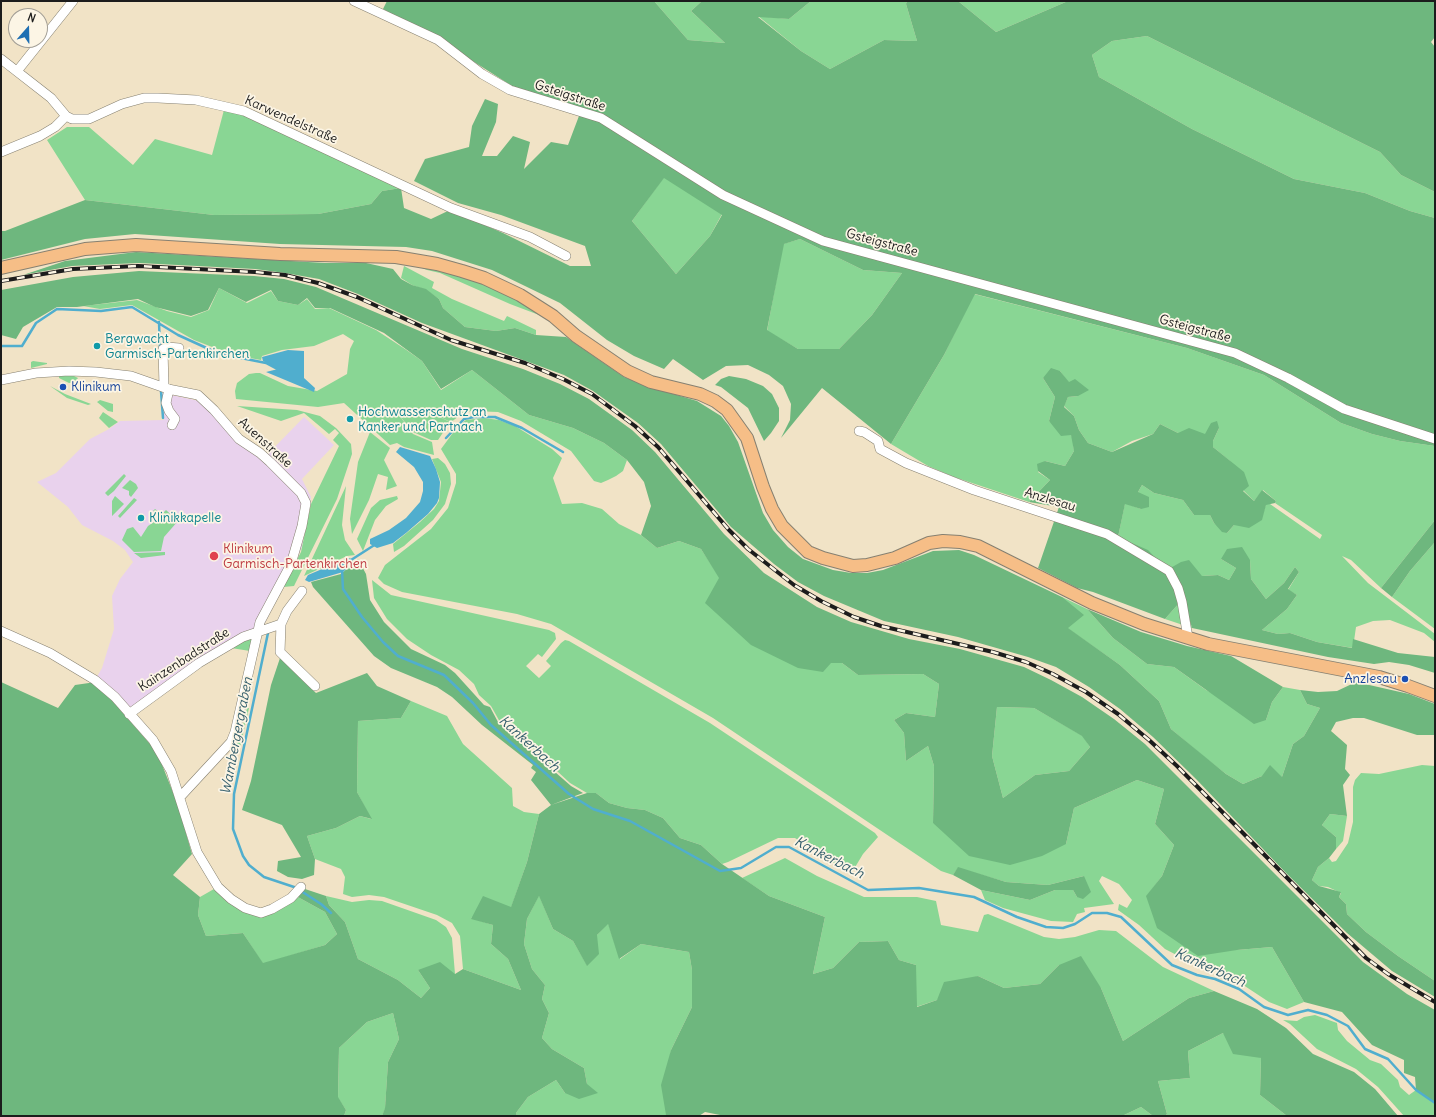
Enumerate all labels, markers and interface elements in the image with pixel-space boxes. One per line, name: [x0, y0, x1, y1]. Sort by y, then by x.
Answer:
north arrow: [8, 8, 48, 48]
text: N: [26, 10, 38, 26]
street label: Gsteigstraße: [533, 77, 607, 115]
street label: Karwendelstraße: [242, 93, 340, 147]
street label: Gsteigstraße: [844, 226, 920, 260]
street label: Gsteigstraße: [1157, 312, 1233, 346]
place label: Bergwacht Garmisch-Partenkirchen: [105, 331, 249, 362]
marker: Bergwacht Garmisch-Partenkirchen: [92, 341, 102, 351]
place label: Klinikum: [71, 379, 121, 395]
marker: Klinikum: [58, 382, 68, 392]
place label: Hochwasserschutz an Kanker und Partnach: [358, 404, 487, 435]
marker: Hochwasserschutz an Kanker und Partnach: [345, 414, 355, 424]
street label: Auenstraße: [235, 415, 295, 471]
street label: Anzlesau: [1022, 485, 1078, 515]
place label: Klinikkapelle: [149, 510, 221, 526]
marker: Klinikkapelle: [136, 513, 146, 523]
place label: Klinikum Garmisch-Partenkirchen: [223, 541, 367, 572]
marker: Klinikum Garmisch-Partenkirchen: [208, 550, 220, 562]
street label: Kainzenbadstraße: [136, 625, 232, 695]
place label: Anzlesau: [1344, 671, 1397, 687]
marker: Anzlesau: [1400, 674, 1410, 684]
water label: Wambergergraben: [217, 676, 257, 796]
water label: Kankerbach: [495, 712, 563, 776]
water label: Kankerbach: [791, 833, 867, 883]
water label: Kankerbach: [1172, 945, 1248, 991]

